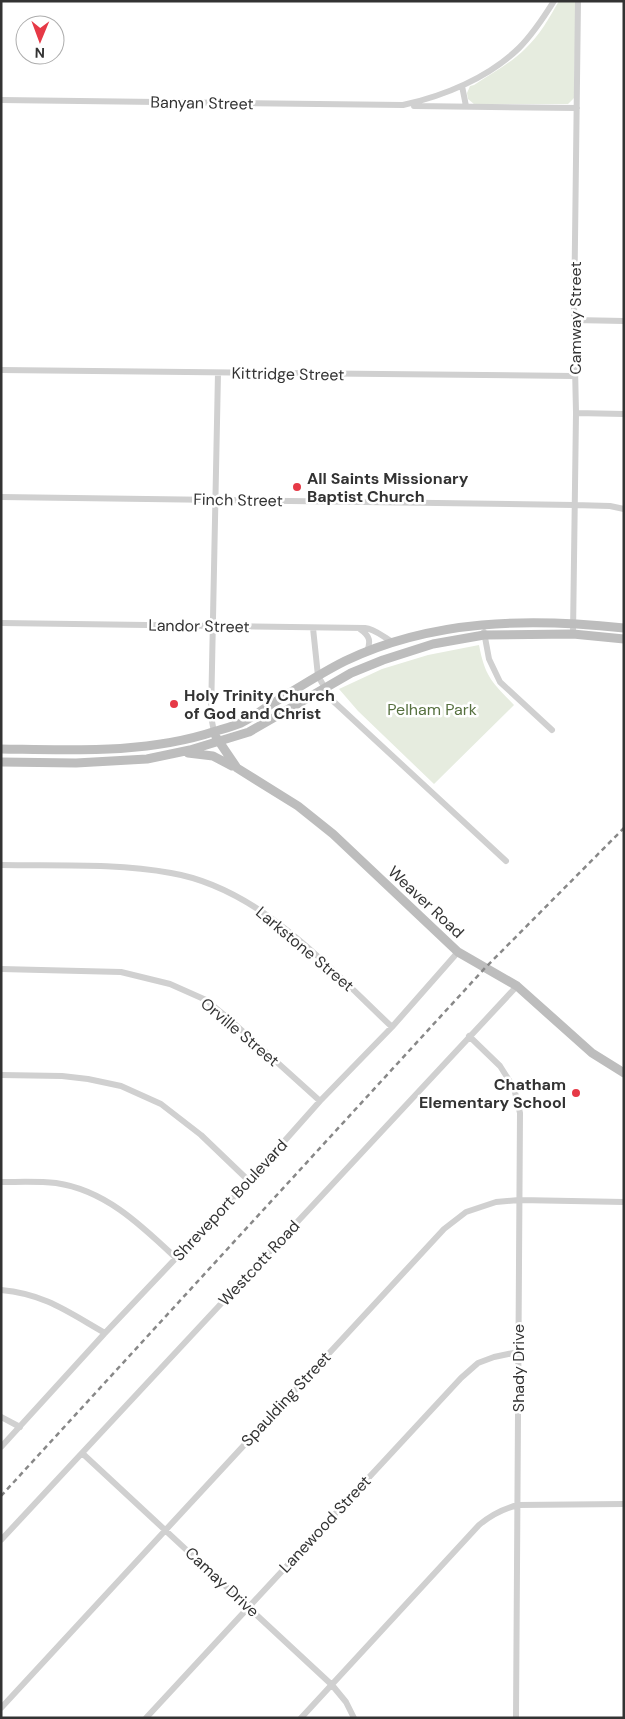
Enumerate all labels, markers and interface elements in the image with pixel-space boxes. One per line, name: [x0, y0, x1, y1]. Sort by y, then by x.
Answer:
north arrow: [15, 15, 65, 65]
text: N: [35, 44, 45, 62]
street label: Banyan Street: [150, 92, 254, 114]
street label: Camway Street: [565, 261, 586, 375]
street label: Kittridge Street: [231, 363, 345, 385]
place label: All Saints Missionary Baptist Church: [307, 468, 469, 507]
marker: All Saints Missionary Baptist Church: [291, 481, 303, 493]
street label: Finch Street: [193, 489, 283, 511]
street label: Landor Street: [148, 615, 250, 637]
place label: Holy Trinity Church of God and Christ: [184, 685, 335, 724]
marker: Holy Trinity Church of God and Christ: [168, 698, 180, 710]
park label: Pelham Park: [387, 699, 477, 720]
street label: Weaver Road: [383, 861, 469, 943]
street label: Larkstone Street: [252, 902, 358, 996]
street label: Orville Street: [196, 993, 284, 1071]
place label: Chatham Elementary School: [419, 1074, 566, 1113]
marker: Chatham Elementary School: [570, 1087, 582, 1099]
street label: Shreveport Boulevard: [168, 1135, 292, 1265]
street label: Westcott Road: [214, 1216, 304, 1310]
street label: Shady Drive: [508, 1324, 529, 1412]
street label: Spaulding Street: [237, 1347, 335, 1451]
street label: Lanewood Street: [274, 1471, 376, 1577]
street label: Camay Drive: [180, 1542, 264, 1622]

